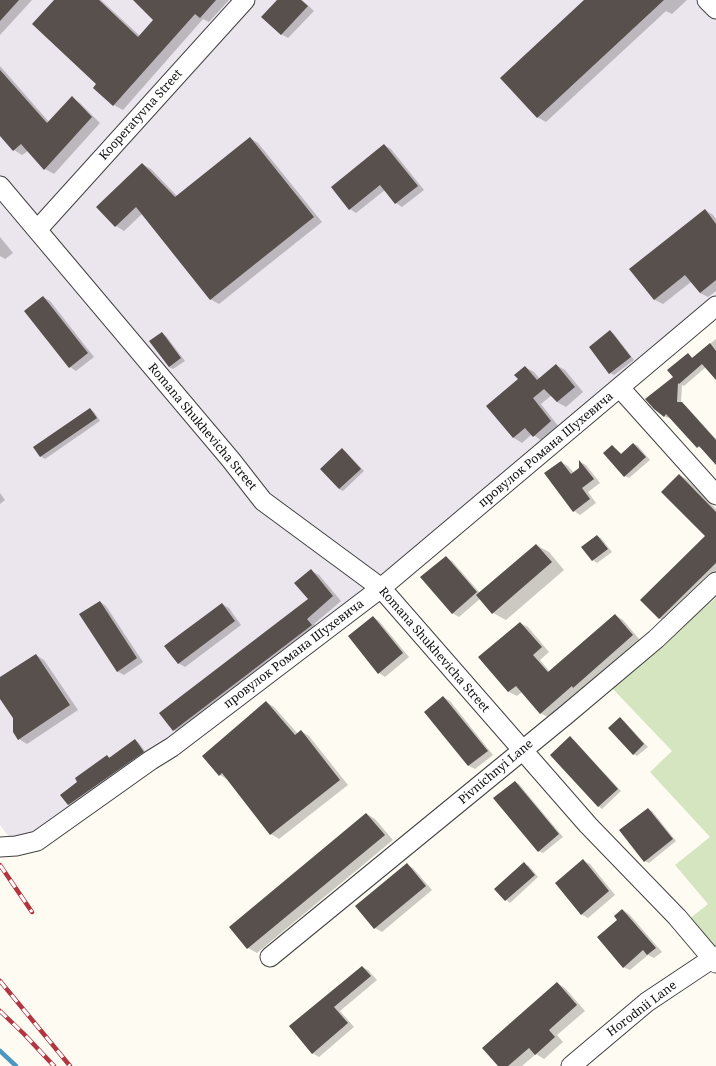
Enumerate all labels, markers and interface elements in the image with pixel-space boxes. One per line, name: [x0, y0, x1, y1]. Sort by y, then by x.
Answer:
street label: Kooperatyvna Street: [97, 67, 185, 163]
street label: Romana Shukhevicha Street: [145, 361, 259, 493]
street label: провулок Романа Шухевича: [476, 389, 616, 511]
street label: Romana Shukhevicha Street: [376, 585, 492, 715]
street label: провулок Романа Шухевича: [221, 597, 367, 711]
street label: Pivnichnyi Lane: [456, 737, 536, 807]
street label: Horodnii Lane: [604, 978, 680, 1040]

